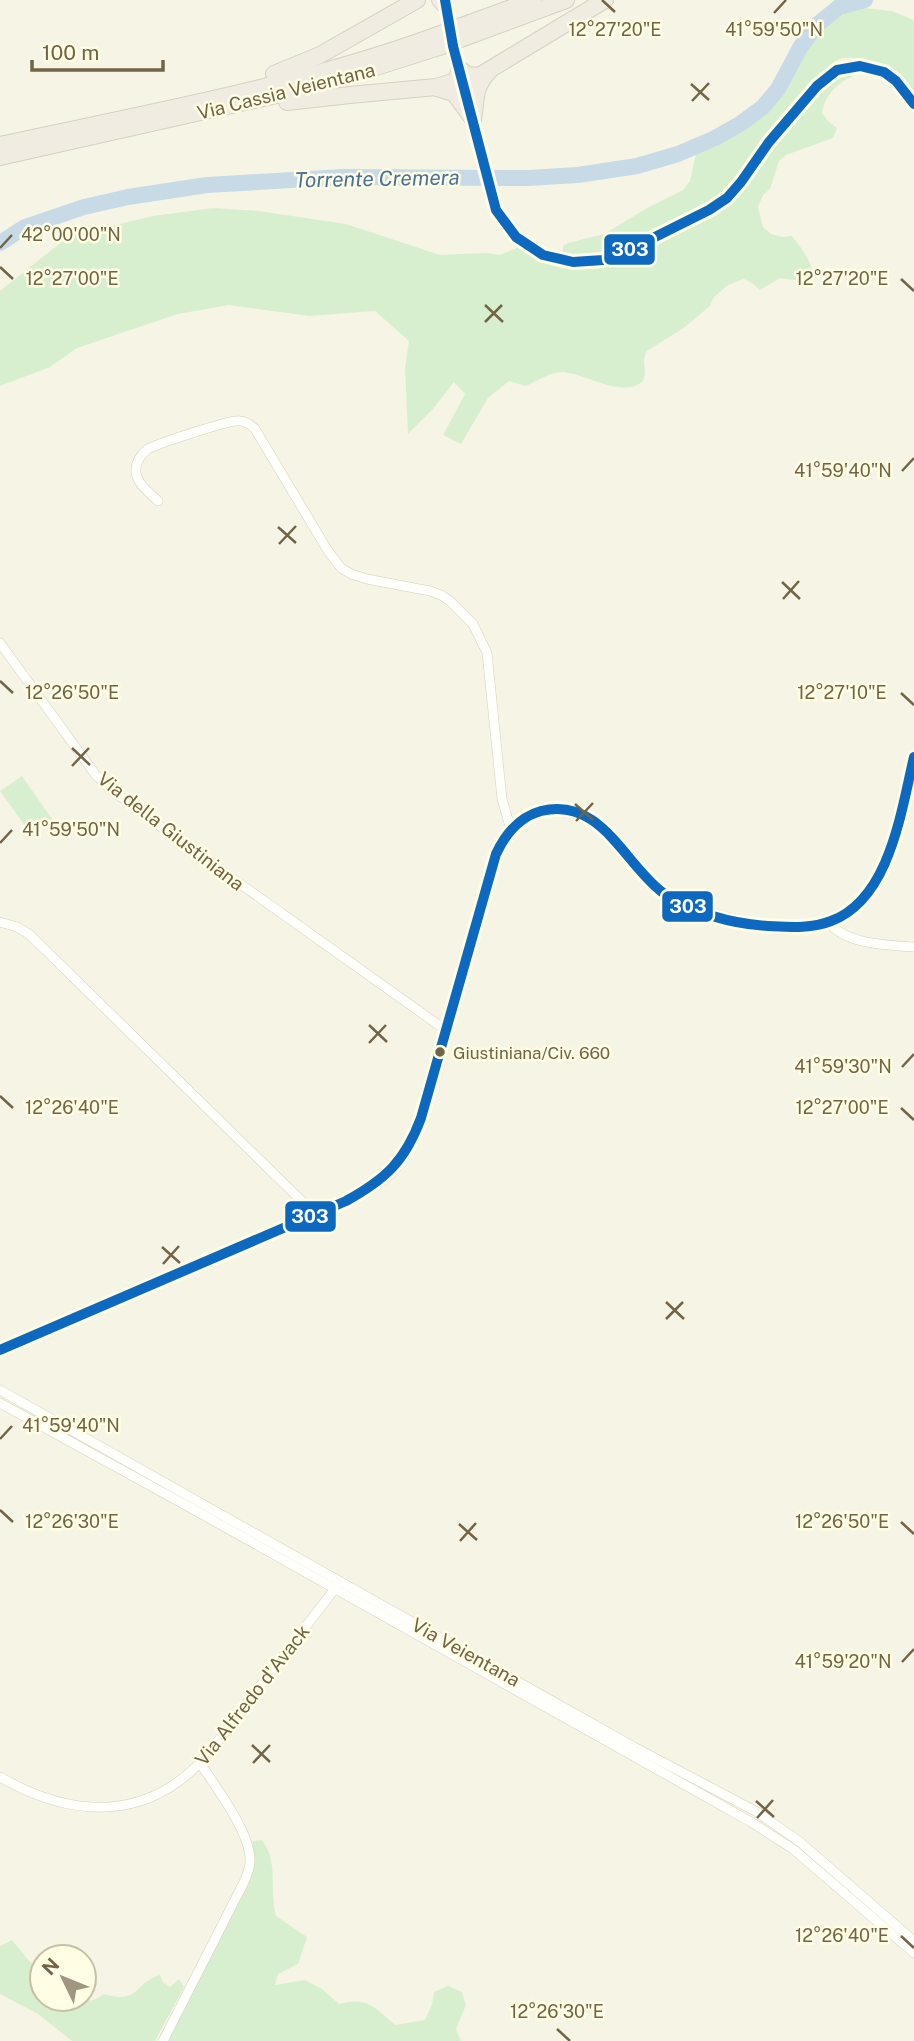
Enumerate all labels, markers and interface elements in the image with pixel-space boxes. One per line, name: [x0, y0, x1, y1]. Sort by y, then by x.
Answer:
text: 12°27'20"E: [569, 19, 661, 40]
text: 41°59'50"N: [725, 19, 823, 40]
scale bar: [32, 28, 163, 72]
text: 100 m: [42, 40, 99, 65]
street label: Via Cassia Veientana: [195, 58, 377, 124]
water label: Torrente Cremera: [294, 165, 460, 192]
text: 42°00'00"N: [21, 224, 121, 245]
line badge: 303: [603, 233, 656, 266]
text: 303: [611, 238, 649, 260]
text: 12°27'00"E: [25, 268, 119, 289]
text: 12°27'20"E: [796, 268, 888, 289]
text: 41°59'40"N: [794, 460, 892, 481]
text: 12°26'50"E: [25, 682, 119, 703]
text: 12°27'10"E: [797, 682, 887, 703]
street label: Via della Giustiniana: [93, 767, 249, 895]
text: 41°59'50"N: [22, 819, 120, 840]
line badge: 303: [661, 890, 714, 923]
text: 303: [669, 895, 707, 917]
place label: Giustiniana/Civ. 660: [453, 1043, 610, 1063]
marker: Giustiniana/Civ. 660: [433, 1045, 447, 1059]
text: 41°59'30"N: [794, 1056, 892, 1077]
text: 12°26'40"E: [25, 1097, 119, 1118]
text: 12°27'00"E: [795, 1097, 889, 1118]
line badge: 303: [284, 1200, 337, 1233]
text: 303: [291, 1205, 329, 1227]
text: 41°59'40"N: [22, 1415, 120, 1436]
text: 12°26'30"E: [25, 1511, 119, 1532]
text: 12°26'50"E: [795, 1511, 889, 1532]
street label: Via Veientana: [408, 1613, 524, 1691]
street label: Via Alfredo d'Avack: [190, 1620, 314, 1770]
text: 41°59'20"N: [794, 1651, 892, 1672]
text: 12°26'40"E: [795, 1925, 889, 1946]
north arrow: [28, 1943, 98, 2013]
text: N: [37, 1953, 64, 1979]
text: 12°26'30"E: [510, 2001, 604, 2022]

